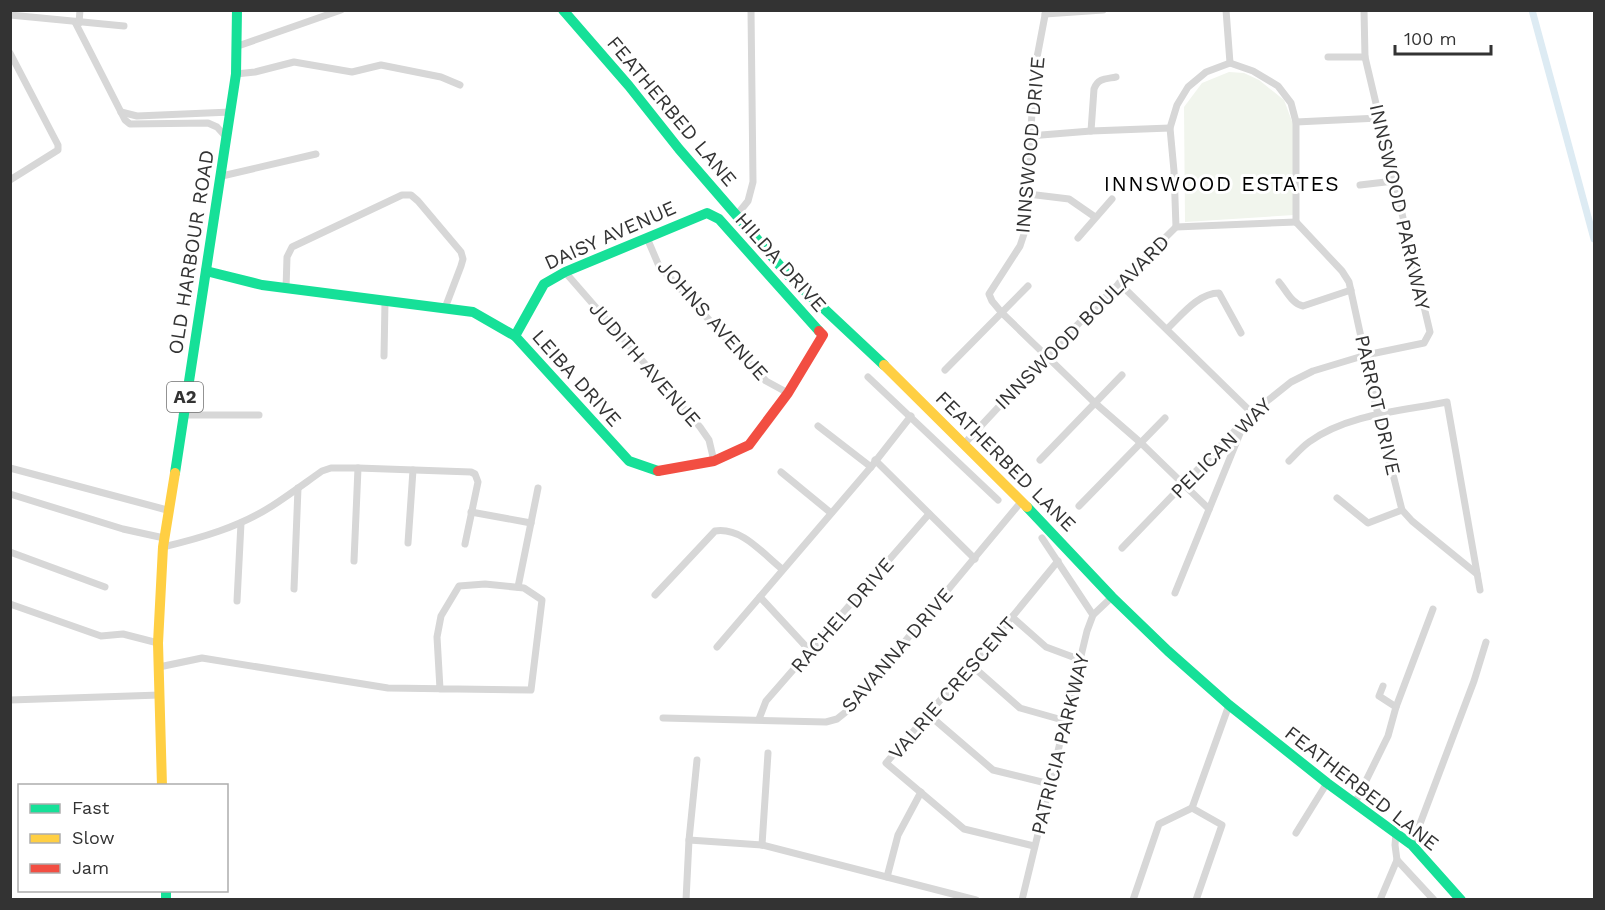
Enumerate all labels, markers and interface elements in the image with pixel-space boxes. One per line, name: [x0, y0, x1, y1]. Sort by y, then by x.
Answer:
scale bar: [1395, 18, 1491, 56]
text: 100 m: [1404, 28, 1457, 49]
street label: FEATHERBED LANE: [602, 31, 742, 191]
street label: INNSWOOD DRIVE: [1010, 56, 1050, 234]
street label: INNSWOOD PARKWAY: [1365, 102, 1436, 313]
street label: OLD HARBOUR ROAD: [163, 148, 219, 356]
district label: INNSWOOD ESTATES: [1104, 171, 1340, 196]
street label: DAISY AVENUE: [540, 195, 680, 275]
street label: HILDA DRIVE: [730, 207, 832, 317]
street label: INNSWOOD BOULAVARD: [990, 230, 1174, 414]
street label: JOHNS AVENUE: [653, 255, 773, 385]
street label: JUDITH AVENUE: [584, 297, 706, 431]
street label: LEIBA DRIVE: [527, 325, 627, 431]
street label: PARROT DRIVE: [1350, 333, 1406, 477]
road number: A2: [167, 382, 203, 412]
street label: FEATHERBED LANE: [931, 386, 1081, 536]
street label: PELICAN WAY: [1166, 392, 1277, 503]
street label: RACHEL DRIVE: [785, 552, 899, 678]
street label: SAVANNA DRIVE: [836, 583, 958, 717]
street label: VALRIE CRESCENT: [883, 612, 1021, 764]
street label: PATRICIA PARKWAY: [1026, 651, 1094, 837]
street label: FEATHERBED LANE: [1280, 720, 1444, 856]
legend: [18, 784, 228, 892]
text: Fast: [72, 797, 110, 818]
text: Slow: [72, 827, 115, 848]
text: Jam: [72, 857, 109, 878]

